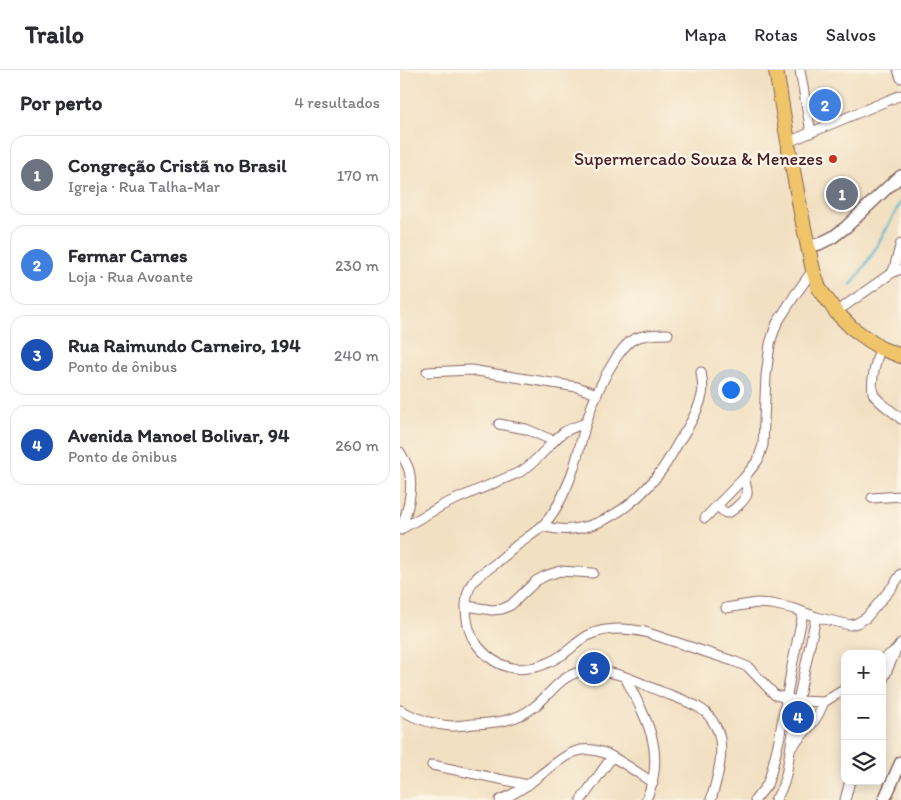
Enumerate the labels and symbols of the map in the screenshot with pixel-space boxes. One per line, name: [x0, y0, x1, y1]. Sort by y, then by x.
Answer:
pin: 2: [809, 86, 841, 124]
place label: Supermercado Souza & Menezes: [574, 148, 823, 170]
marker: Supermercado Souza & Menezes: [827, 153, 839, 165]
pin: 1: [826, 175, 858, 213]
your location: [718, 377, 744, 403]
pin: 3: [578, 649, 610, 687]
pin: 4: [782, 698, 814, 736]

